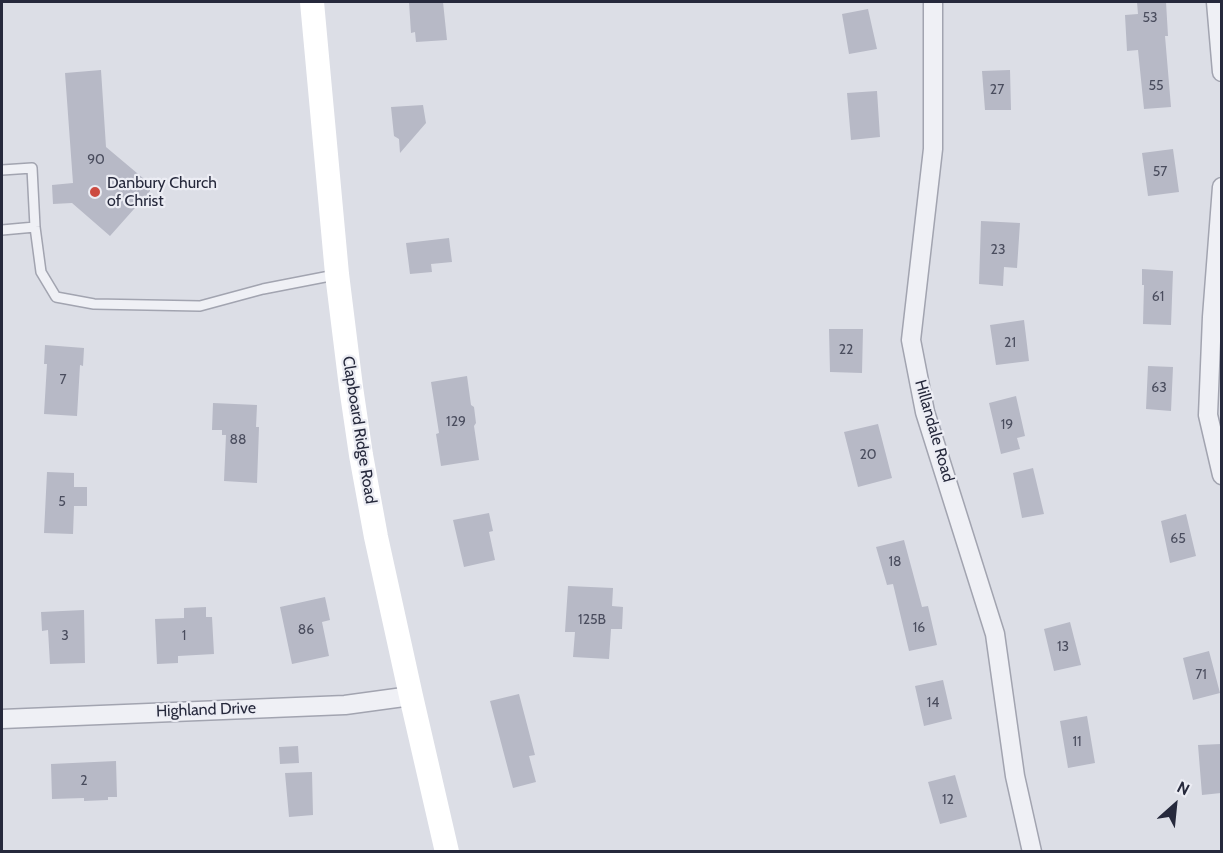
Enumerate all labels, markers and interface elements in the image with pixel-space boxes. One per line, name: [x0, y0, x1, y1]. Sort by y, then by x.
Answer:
house number: 53: [1142, 10, 1158, 26]
house number: 55: [1148, 78, 1164, 94]
house number: 27: [990, 82, 1004, 98]
house number: 90: [87, 152, 105, 168]
house number: 57: [1153, 164, 1167, 180]
place label: Danbury Church of Christ: [107, 173, 217, 211]
marker: Danbury Church of Christ: [88, 185, 102, 199]
house number: 23: [991, 242, 1005, 258]
house number: 61: [1152, 289, 1164, 305]
house number: 21: [1004, 335, 1016, 351]
house number: 22: [839, 342, 853, 358]
street label: Clapboard Ridge Road: [338, 355, 380, 505]
house number: 7: [59, 372, 67, 388]
street label: Hillandale Road: [910, 378, 958, 484]
house number: 63: [1151, 380, 1167, 396]
house number: 129: [446, 414, 466, 430]
house number: 19: [1001, 417, 1013, 433]
house number: 88: [230, 432, 246, 448]
house number: 20: [859, 447, 877, 463]
house number: 5: [58, 494, 66, 510]
house number: 65: [1170, 531, 1186, 547]
house number: 18: [888, 554, 902, 570]
house number: 125B: [578, 612, 606, 628]
house number: 16: [913, 620, 925, 636]
house number: 86: [298, 622, 314, 638]
house number: 3: [61, 628, 69, 644]
house number: 1: [182, 628, 186, 644]
house number: 13: [1057, 639, 1069, 655]
house number: 71: [1195, 667, 1207, 683]
house number: 14: [927, 695, 939, 711]
street label: Highland Drive: [156, 699, 256, 721]
house number: 11: [1072, 734, 1082, 750]
house number: 2: [80, 773, 88, 789]
north arrow: [1145, 775, 1205, 835]
text: N: [1174, 777, 1193, 800]
house number: 12: [942, 792, 954, 808]

